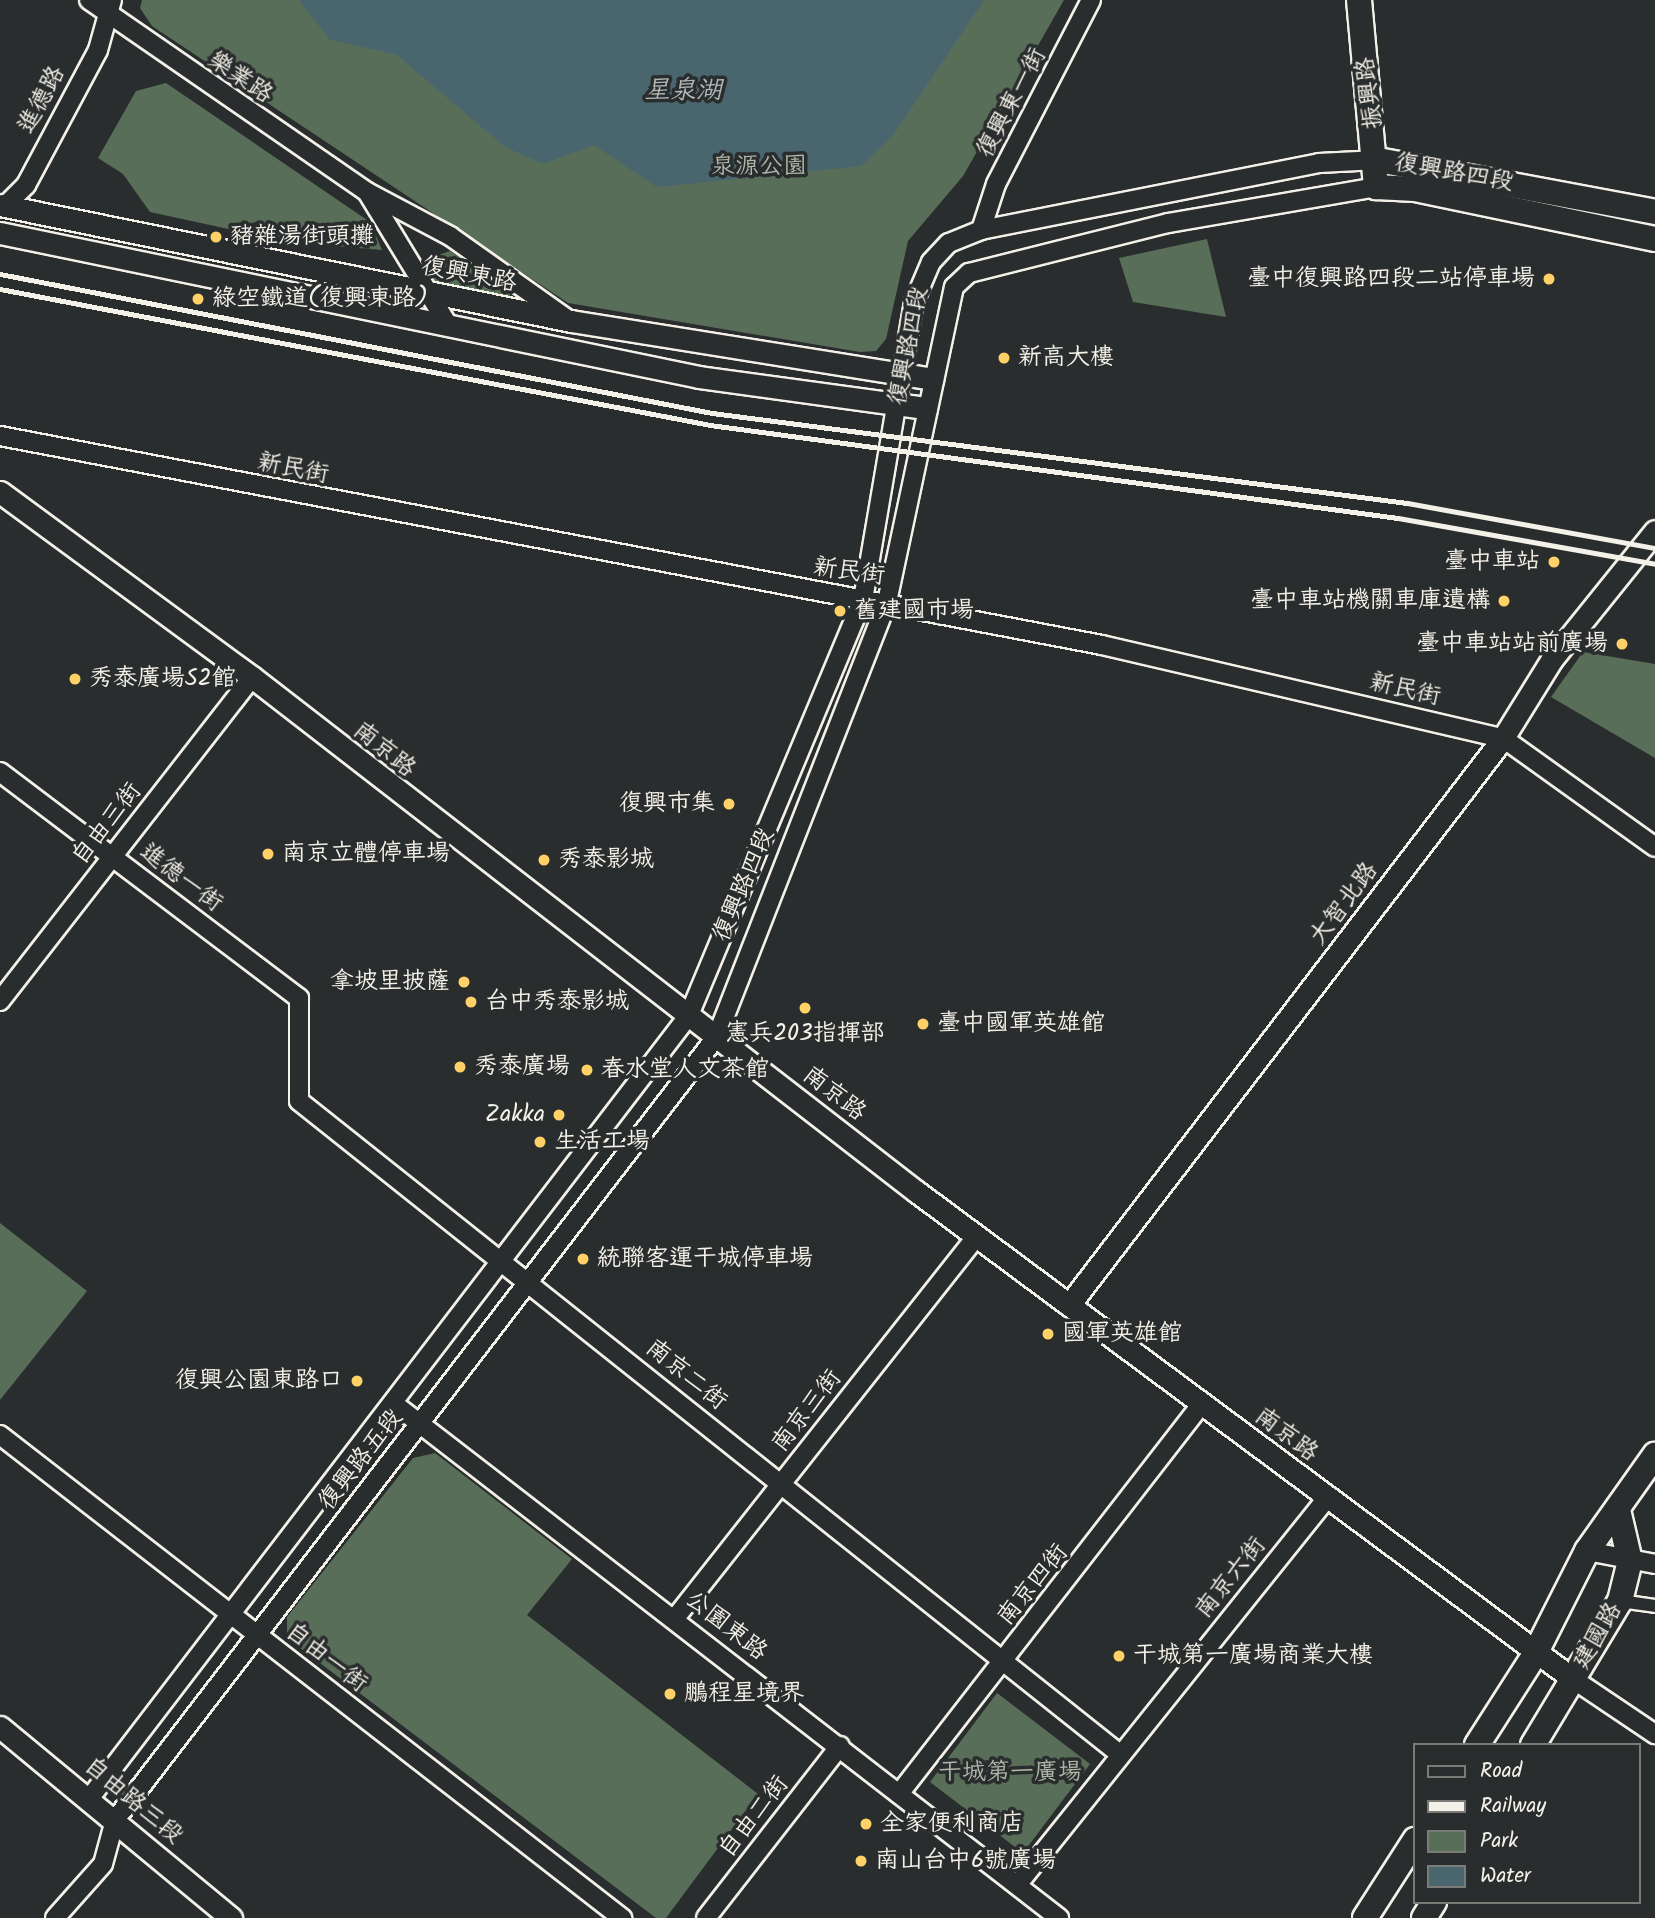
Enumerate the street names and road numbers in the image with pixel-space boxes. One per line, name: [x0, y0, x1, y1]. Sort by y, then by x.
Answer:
street label: 復興東一街: [971, 43, 1053, 163]
street label: 樂業路: [202, 46, 278, 110]
street label: 振興路: [1351, 56, 1389, 130]
street label: 進德路: [12, 61, 72, 139]
street label: 復興路四段: [1392, 148, 1516, 198]
street label: 復興東路: [419, 252, 519, 298]
street label: 復興路四段: [883, 284, 935, 408]
street label: 新民街: [255, 448, 331, 490]
street label: 新民街: [811, 553, 887, 591]
street label: 新民街: [1367, 668, 1443, 712]
street label: 南京路: [347, 716, 421, 784]
street label: 自由三街: [66, 777, 148, 871]
street label: 復興路四段: [707, 824, 781, 946]
street label: 進德一街: [134, 838, 228, 918]
street label: 大智北路: [1304, 857, 1384, 951]
street label: 南京路: [797, 1060, 871, 1128]
street label: 南京二街: [640, 1334, 732, 1416]
street label: 南京三街: [766, 1364, 848, 1458]
street label: 南京路: [1249, 1402, 1323, 1468]
street label: 復興路五段: [313, 1404, 409, 1516]
street label: 南京六街: [1190, 1532, 1272, 1624]
street label: 南京四街: [992, 1539, 1074, 1631]
street label: 公園東路: [679, 1585, 773, 1667]
street label: 建國路: [1568, 1598, 1628, 1674]
street label: 自由一街: [279, 1617, 373, 1699]
street label: 自由路三段: [78, 1751, 188, 1851]
street label: 自由二街: [713, 1770, 795, 1864]

